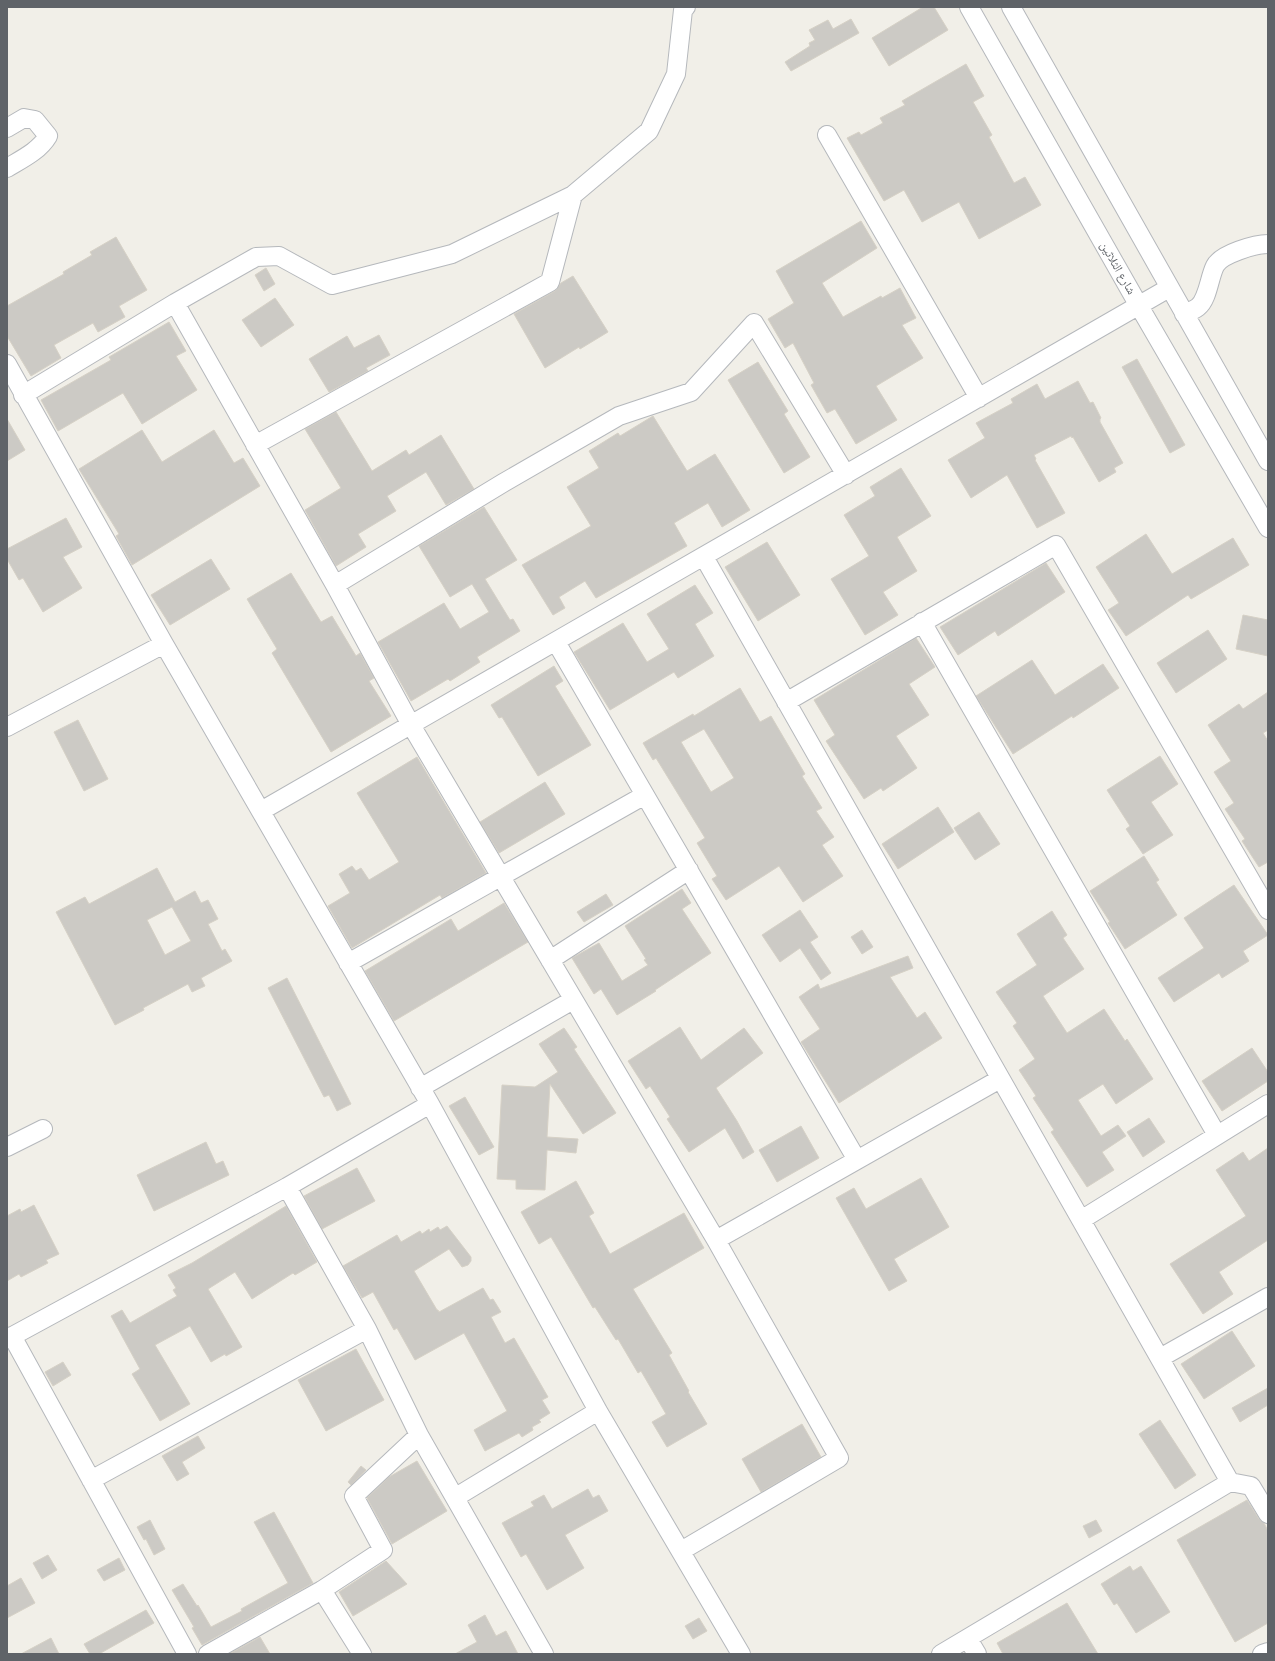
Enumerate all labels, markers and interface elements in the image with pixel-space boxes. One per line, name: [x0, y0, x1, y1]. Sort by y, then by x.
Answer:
street label: شارع الثلاثين: [1096, 239, 1139, 297]

